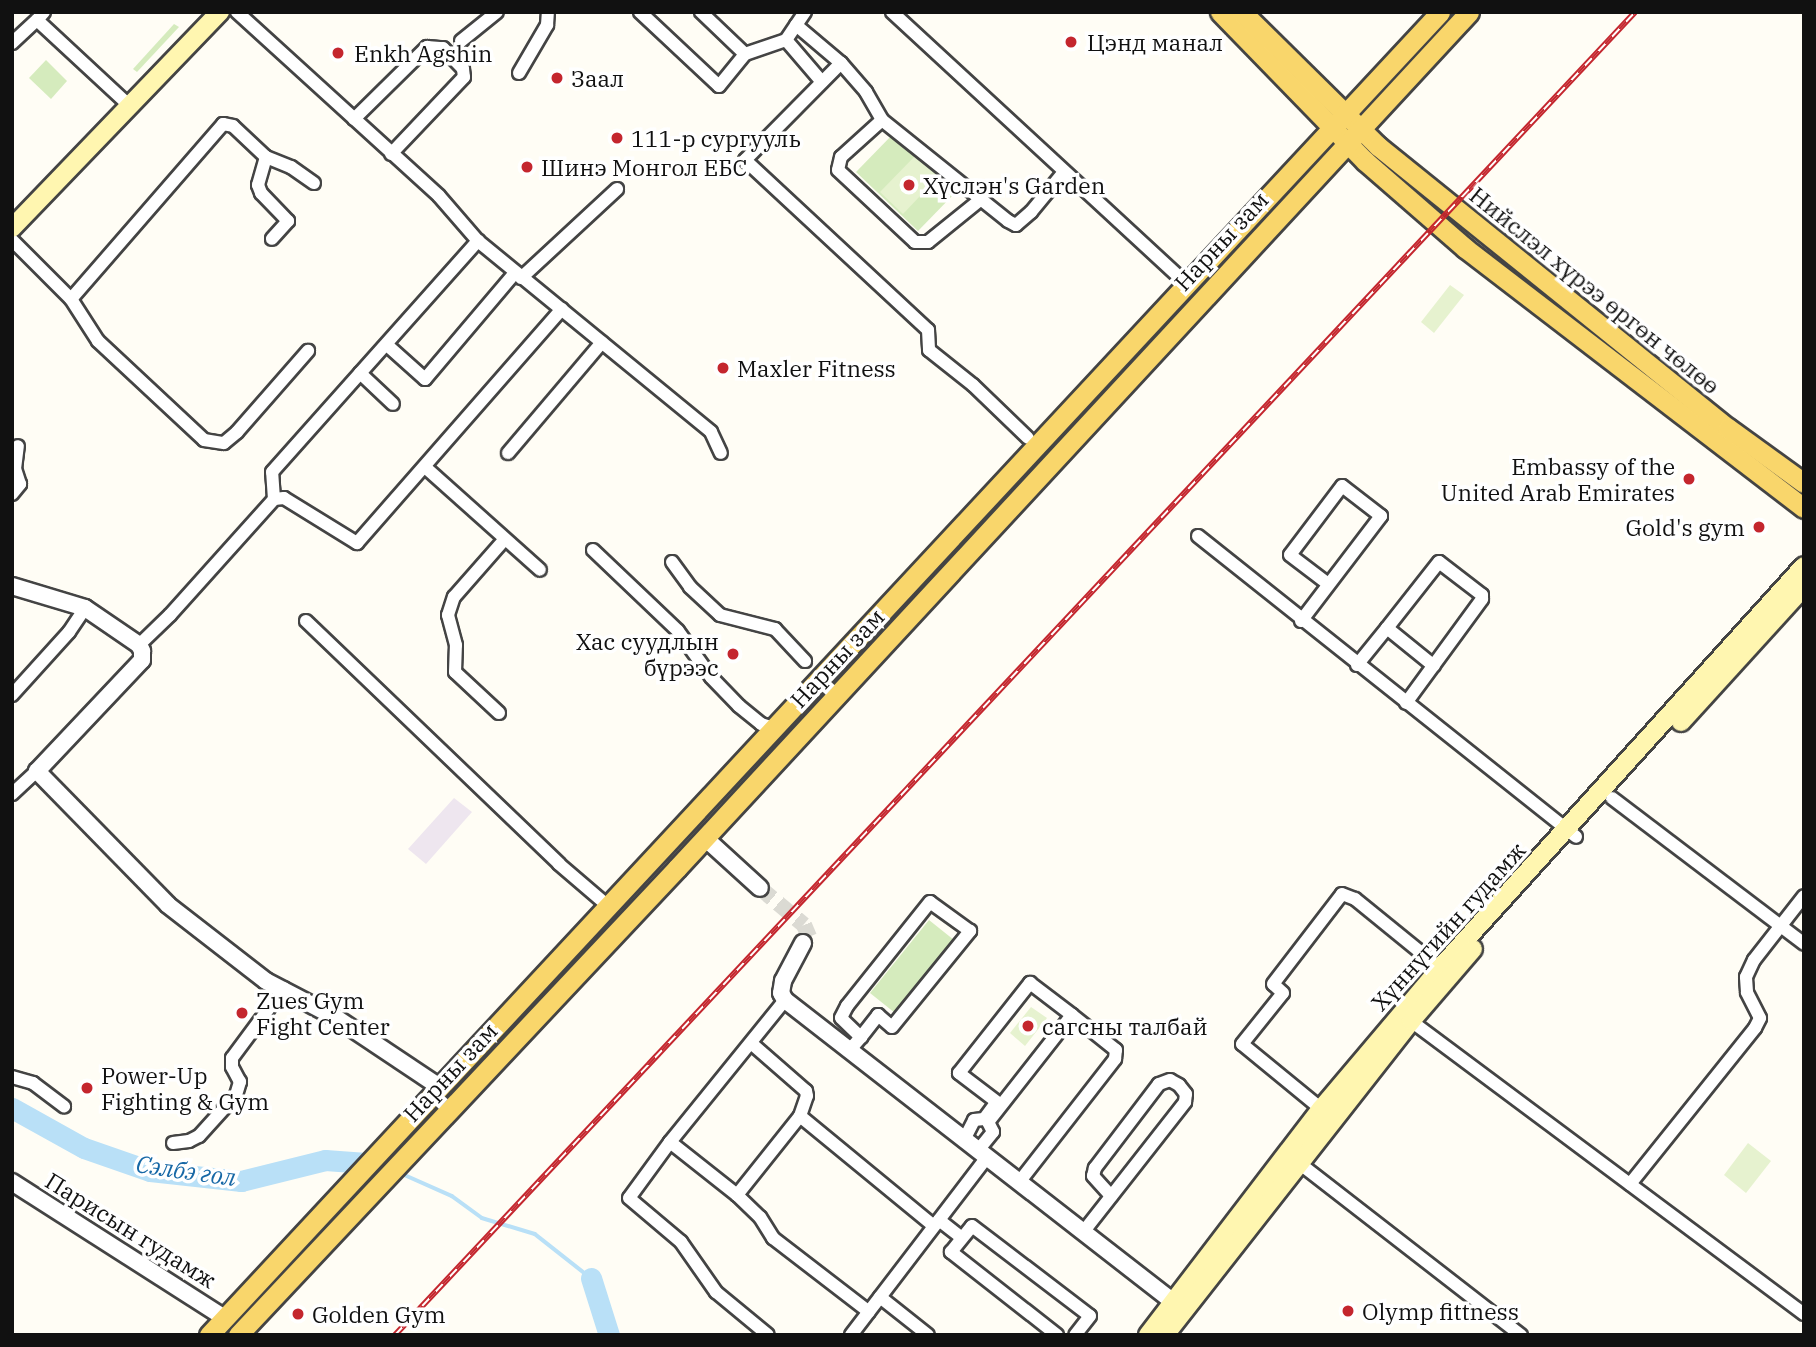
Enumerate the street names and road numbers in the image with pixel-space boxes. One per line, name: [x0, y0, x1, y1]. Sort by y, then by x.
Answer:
street label: Нийслэл хүрээ өргөн чөлөө: [1464, 181, 1726, 399]
street label: Нарны зам: [1168, 186, 1274, 296]
street label: Нарны зам: [784, 603, 890, 713]
street label: Хүннүгийн гудамж: [1365, 836, 1531, 1016]
street label: Нарны зам: [397, 1017, 503, 1127]
street label: Парисын гудамж: [41, 1166, 221, 1294]

